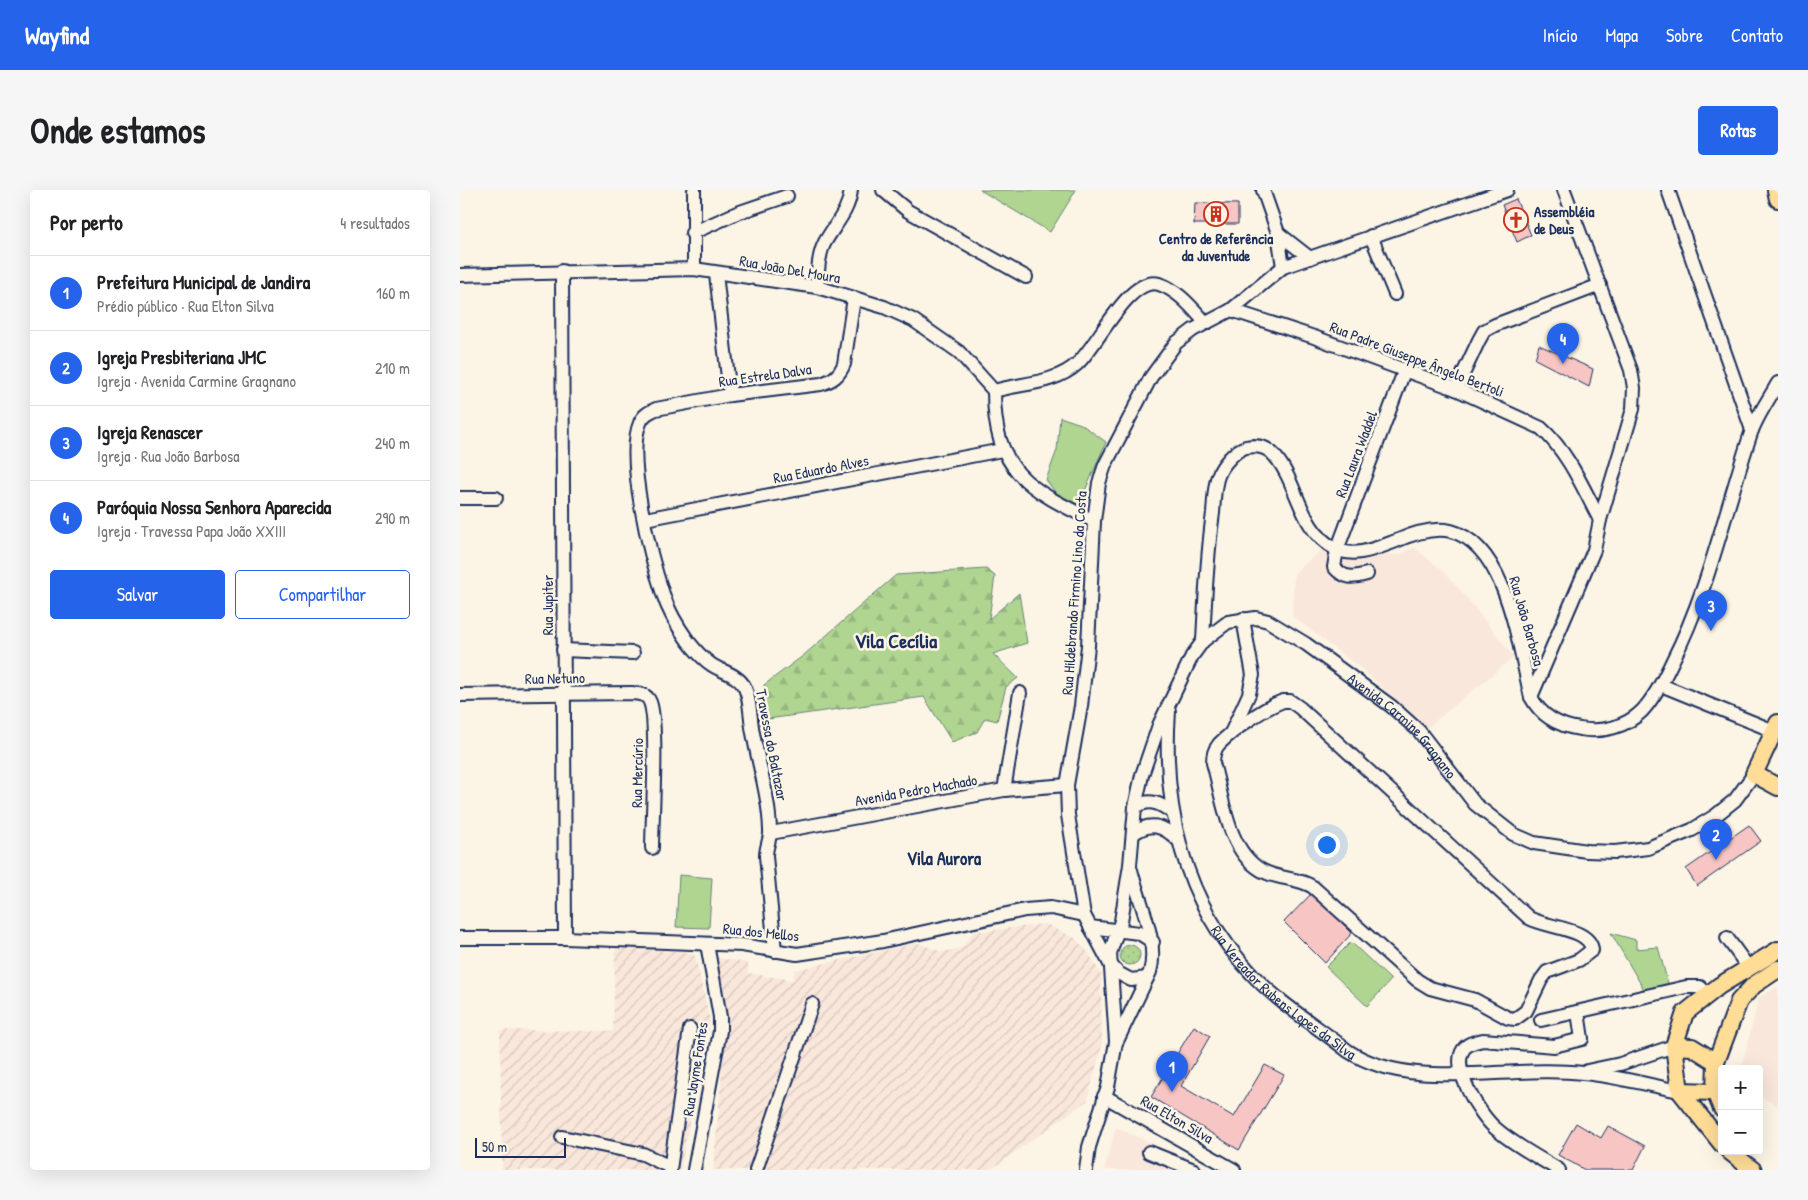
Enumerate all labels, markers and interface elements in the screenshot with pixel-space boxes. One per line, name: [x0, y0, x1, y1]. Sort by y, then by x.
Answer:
text: Wayfind: [25, 19, 89, 51]
text: Início: [1543, 23, 1577, 48]
text: Mapa: [1605, 23, 1638, 48]
text: Sobre: [1666, 23, 1703, 48]
text: Contato: [1731, 23, 1783, 48]
button: Rotas: [1698, 106, 1778, 155]
text: Onde estamos: [30, 107, 205, 154]
building icon: Centro de Referência da Juventude: [1203, 201, 1229, 227]
place label: Assembléia de Deus: [1534, 201, 1595, 239]
church icon: Assembléia de Deus: [1503, 207, 1529, 233]
text: Por perto: [50, 208, 123, 237]
text: 4 resultados: [340, 212, 410, 234]
place label: Centro de Referência da Juventude: [1159, 228, 1273, 266]
street label: Rua João Del Moura: [738, 250, 842, 288]
text: Prefeitura Municipal de Jandira: [97, 269, 310, 295]
text: 1: [63, 282, 69, 304]
text: 160 m: [376, 282, 410, 304]
text: Prédio público · Rua Elton Silva: [97, 295, 274, 317]
street label: Rua Padre Giuseppe Ângelo Bertoli: [1327, 316, 1507, 402]
pin: 4: [1547, 323, 1579, 364]
text: Igreja Presbiteriana JMC: [97, 344, 267, 370]
text: 2: [62, 357, 70, 379]
text: 210 m: [375, 357, 410, 379]
street label: Rua Estrela Dalva: [717, 358, 813, 392]
text: Igreja · Avenida Carmine Gragnano: [97, 370, 296, 392]
street label: Rua Laura Waddel: [1330, 408, 1382, 500]
text: Igreja Renascer: [97, 419, 203, 445]
text: 3: [62, 432, 70, 454]
text: 240 m: [375, 432, 410, 454]
text: Igreja · Rua João Barbosa: [97, 445, 239, 467]
street label: Rua Eduardo Alves: [772, 449, 871, 489]
street label: Rua Hildebrando Firmino Lino da Costa: [1056, 490, 1092, 696]
text: Paróquia Nossa Senhora Aparecida: [97, 494, 331, 520]
text: 4: [63, 507, 69, 529]
text: 290 m: [375, 507, 410, 529]
text: Igreja · Travessa Papa João XXIII: [97, 520, 286, 542]
button: Salvar: [50, 570, 225, 619]
button: Compartilhar: [235, 570, 410, 619]
street label: Rua João Barbosa: [1504, 574, 1550, 668]
street label: Rua Jupiter: [537, 575, 558, 635]
pin: 3: [1695, 590, 1727, 631]
district label: Vila Cecília: [855, 627, 937, 654]
street label: Rua Netuno: [525, 667, 585, 689]
street label: Avenida Carmine Gragnano: [1344, 668, 1462, 783]
street label: Travessa do Baltazar: [751, 687, 793, 803]
street label: Rua Mercúrio: [626, 738, 648, 808]
street label: Avenida Pedro Machado: [853, 769, 979, 811]
pin: 2: [1700, 819, 1732, 860]
your location: [1314, 832, 1340, 858]
district label: Vila Aurora: [907, 846, 982, 871]
street label: Rua dos Mellos: [722, 918, 800, 946]
street label: Rua Vereador Rubens Lopes da Silva: [1207, 921, 1360, 1064]
street label: Rua Jayme Fontes: [677, 1020, 713, 1118]
pin: 1: [1156, 1051, 1188, 1092]
map controls: [1718, 1065, 1763, 1155]
button: +: [1718, 1065, 1763, 1110]
street label: Rua Elton Silva: [1137, 1090, 1217, 1148]
button: −: [1718, 1110, 1763, 1155]
scale bar: [475, 1135, 566, 1158]
text: 50 m: [482, 1137, 507, 1156]

